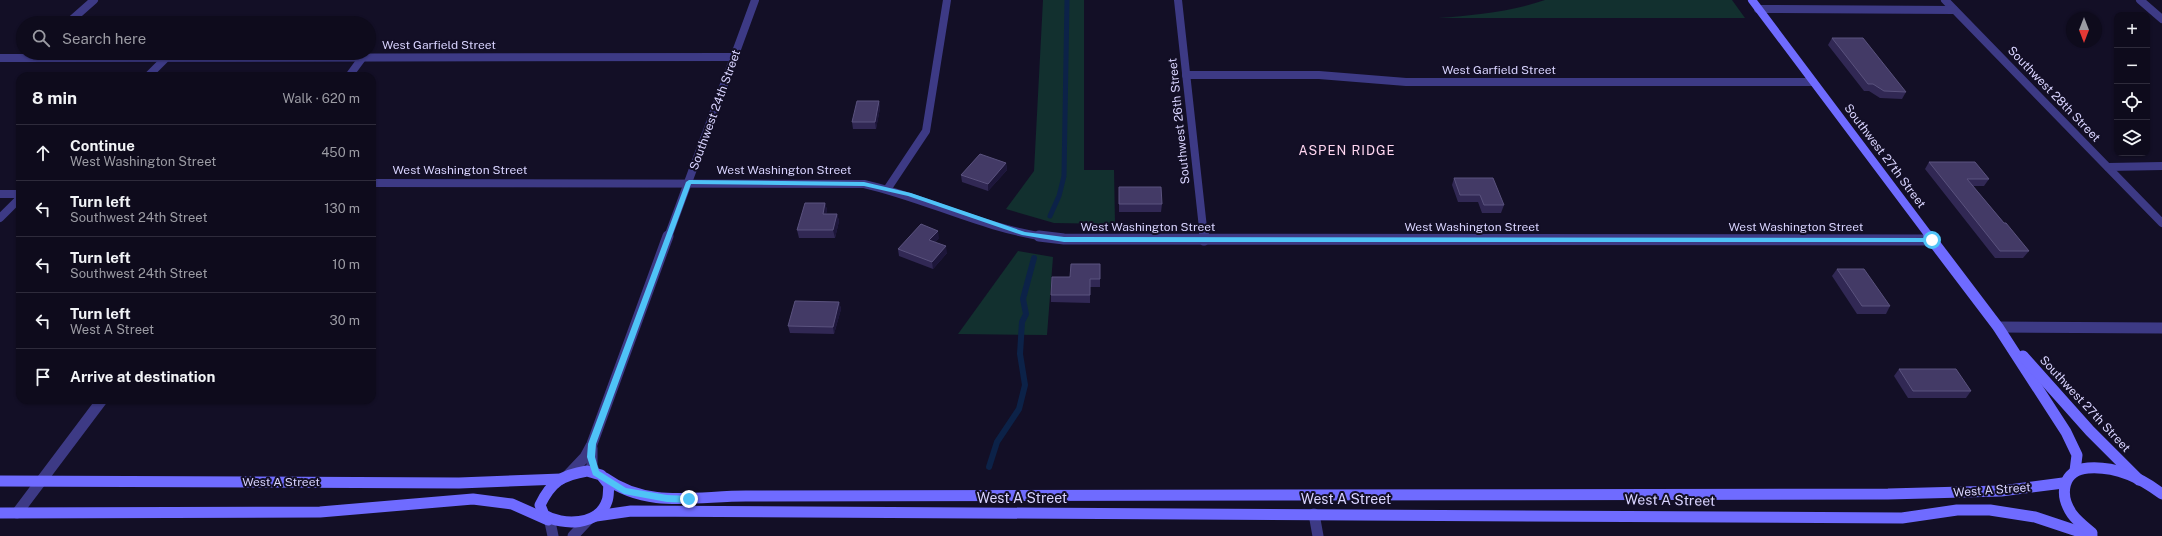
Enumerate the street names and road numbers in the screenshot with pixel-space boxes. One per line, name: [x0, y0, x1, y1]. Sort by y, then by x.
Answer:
street label: West Garfield Street: [382, 38, 496, 52]
street label: Southwest 28th Street: [2005, 43, 2103, 145]
street label: Southwest 24th Street: [687, 48, 743, 172]
street label: Southwest 26th Street: [1165, 57, 1193, 185]
street label: West Garfield Street: [1442, 63, 1556, 77]
street label: Southwest 27th Street: [1841, 101, 1929, 211]
street label: West Washington Street: [392, 163, 528, 177]
street label: West Washington Street: [716, 163, 852, 177]
street label: West Washington Street: [1080, 220, 1216, 234]
street label: West Washington Street: [1404, 220, 1540, 234]
street label: West Washington Street: [1728, 220, 1864, 234]
street label: Southwest 27th Street: [2037, 353, 2134, 455]
street label: West A Street: [242, 475, 320, 489]
street label: West A Street: [1953, 480, 2032, 500]
street label: West A Street: [977, 490, 1067, 506]
street label: West A Street: [1301, 491, 1391, 507]
street label: West A Street: [1625, 491, 1715, 509]

